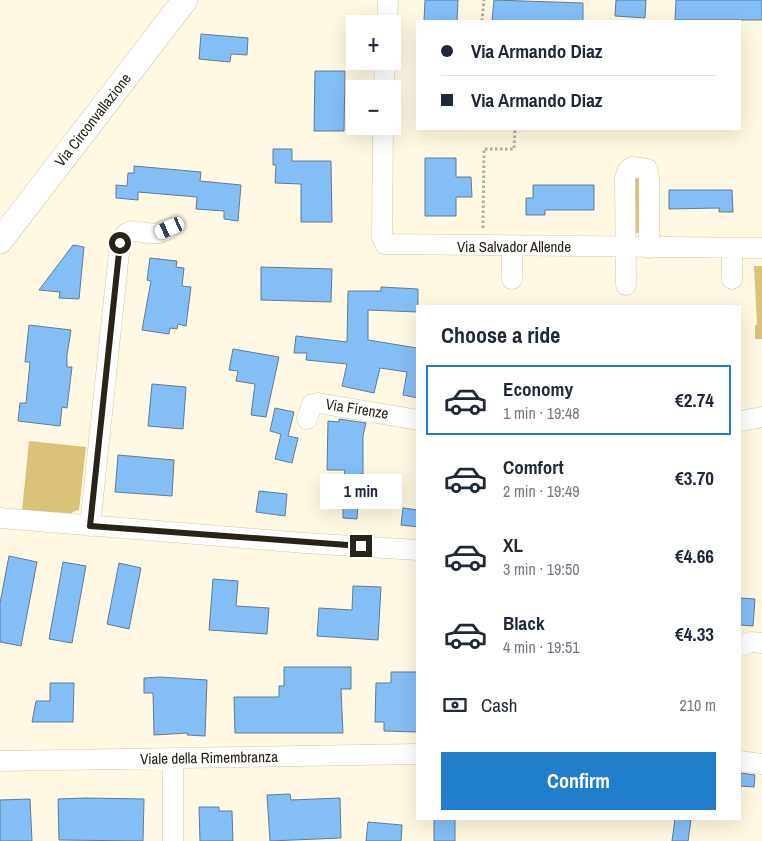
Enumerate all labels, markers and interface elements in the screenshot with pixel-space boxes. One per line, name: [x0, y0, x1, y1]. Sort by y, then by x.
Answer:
map controls: [346, 15, 401, 135]
button: +: [346, 15, 401, 70]
text: Via Armando Diaz: [471, 38, 603, 64]
street label: Via Circonvallazione: [49, 68, 136, 171]
button: −: [346, 80, 401, 135]
text: Via Armando Diaz: [471, 87, 603, 113]
car: [153, 215, 186, 241]
route start: [109, 232, 131, 254]
street label: Via Salvador Allende: [457, 236, 571, 257]
text: Choose a ride: [441, 320, 560, 350]
text: Economy: [503, 376, 573, 402]
icon: car: [443, 378, 488, 423]
text: €2.74: [675, 387, 714, 413]
street label: Via Firenze: [324, 393, 390, 424]
text: 1 min · 19:48: [503, 402, 580, 424]
text: Comfort: [503, 454, 564, 480]
icon: car: [443, 456, 488, 501]
text: €3.70: [675, 465, 714, 491]
callout: 1 min: [320, 474, 402, 508]
text: 1 min: [344, 480, 378, 502]
text: 2 min · 19:49: [503, 480, 580, 502]
text: XL: [503, 532, 523, 558]
icon: car: [443, 534, 488, 579]
route end: [350, 535, 372, 557]
text: €4.66: [675, 543, 714, 569]
text: 3 min · 19:50: [503, 558, 580, 580]
text: Black: [503, 610, 545, 636]
icon: car: [443, 612, 488, 657]
text: €4.33: [675, 621, 714, 647]
text: 4 min · 19:51: [503, 636, 580, 658]
icon: cash: [441, 691, 469, 719]
text: Cash: [481, 692, 517, 718]
text: 210 m: [680, 694, 716, 716]
street label: Viale della Rimembranza: [140, 746, 278, 769]
button: Confirm: [441, 752, 716, 810]

